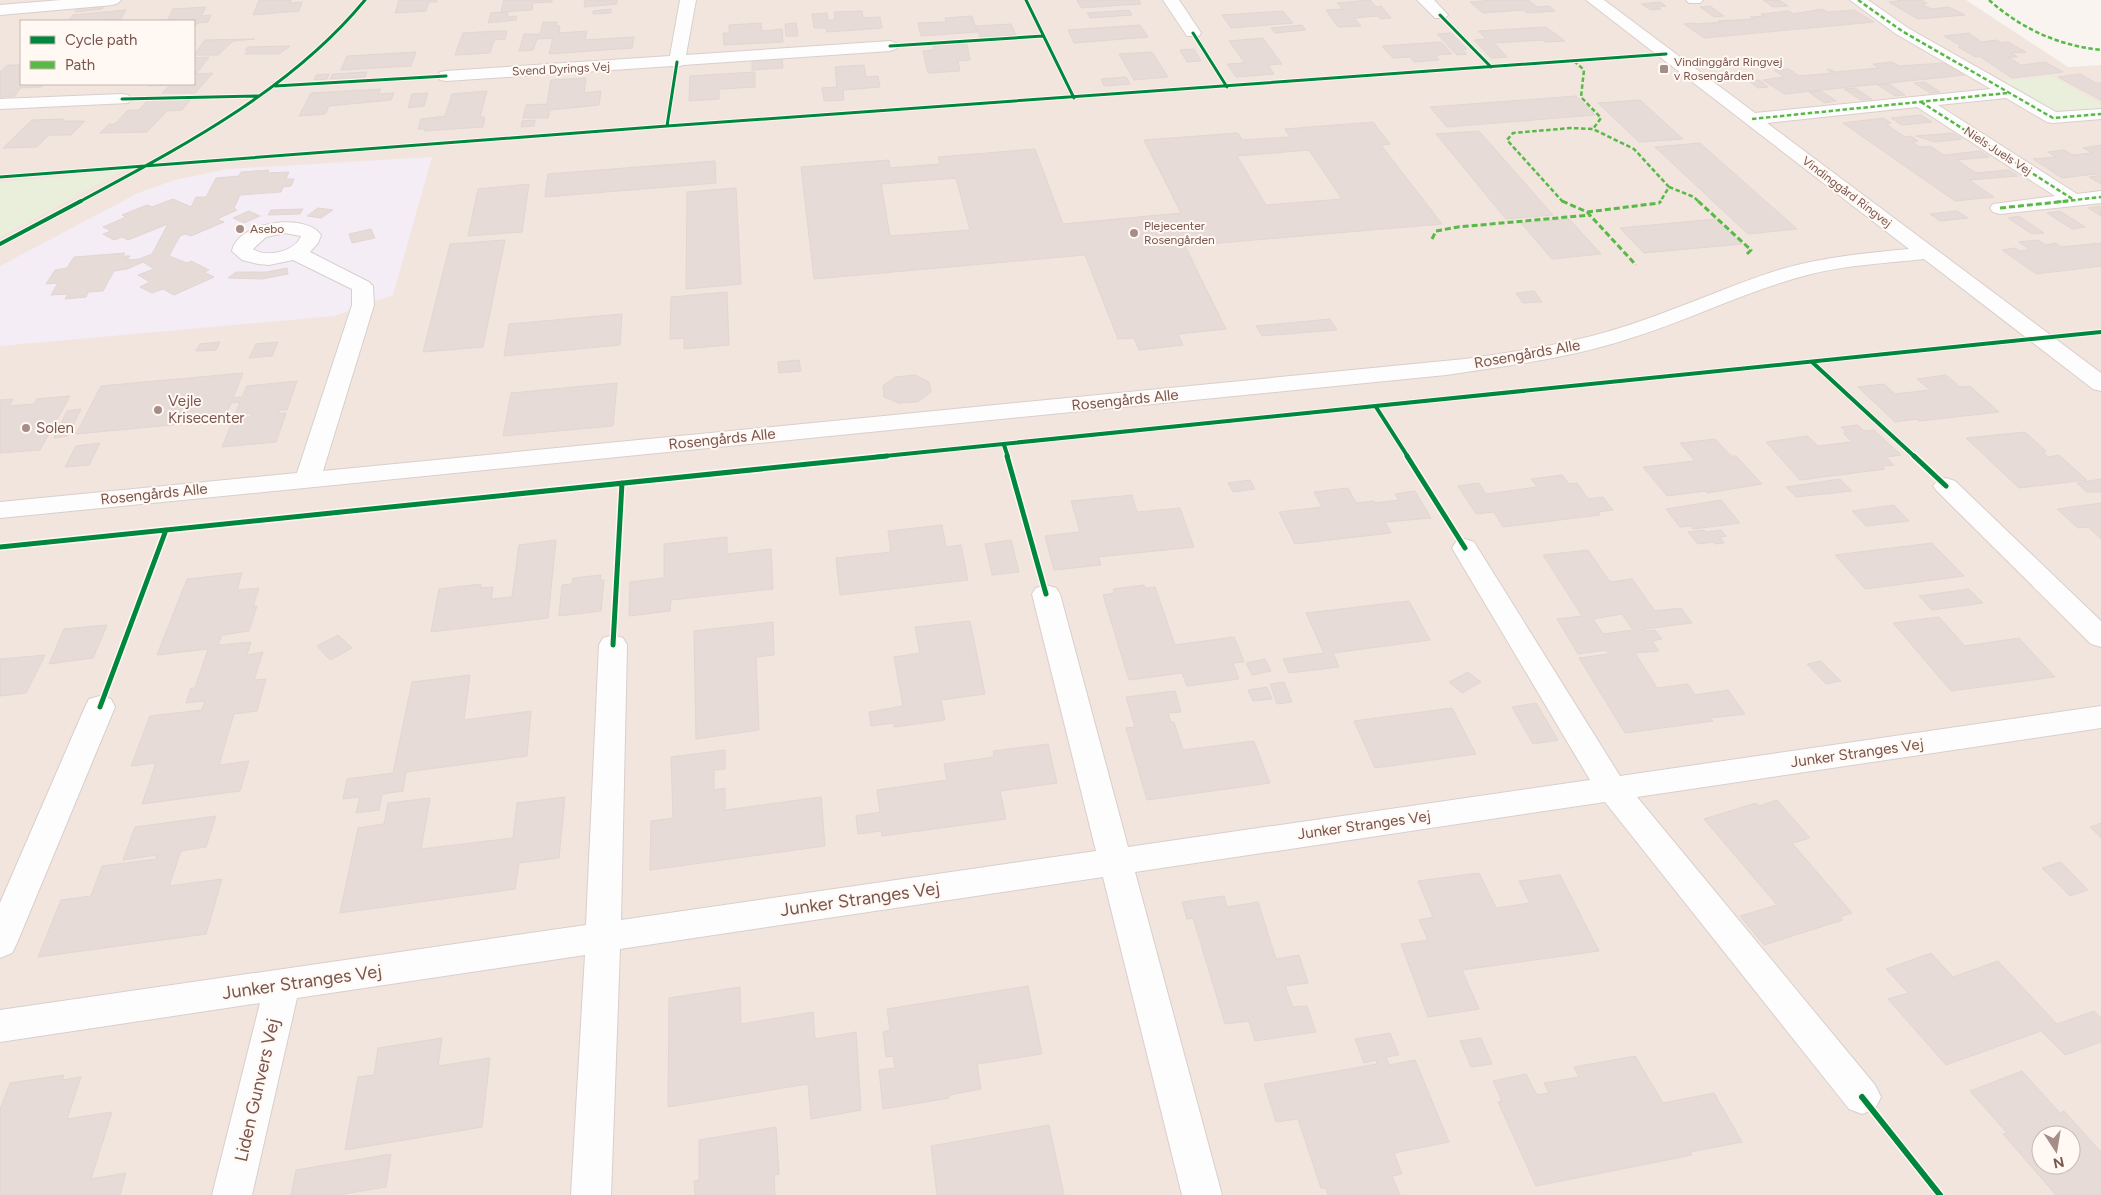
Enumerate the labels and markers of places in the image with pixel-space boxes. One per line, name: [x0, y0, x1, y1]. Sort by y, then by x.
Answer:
place label: Vindinggård Ringvej v Rosengården: [1674, 55, 1782, 83]
marker: Vindinggård Ringvej v Rosengården: [1658, 63, 1670, 75]
place label: Plejecenter Rosengården: [1144, 219, 1215, 247]
place label: Asebo: [250, 222, 284, 236]
marker: Asebo: [234, 223, 246, 235]
marker: Plejecenter Rosengården: [1128, 227, 1140, 239]
place label: Vejle Krisecenter: [168, 392, 244, 427]
marker: Vejle Krisecenter: [152, 404, 164, 416]
place label: Solen: [36, 419, 74, 437]
marker: Solen: [20, 422, 32, 434]

